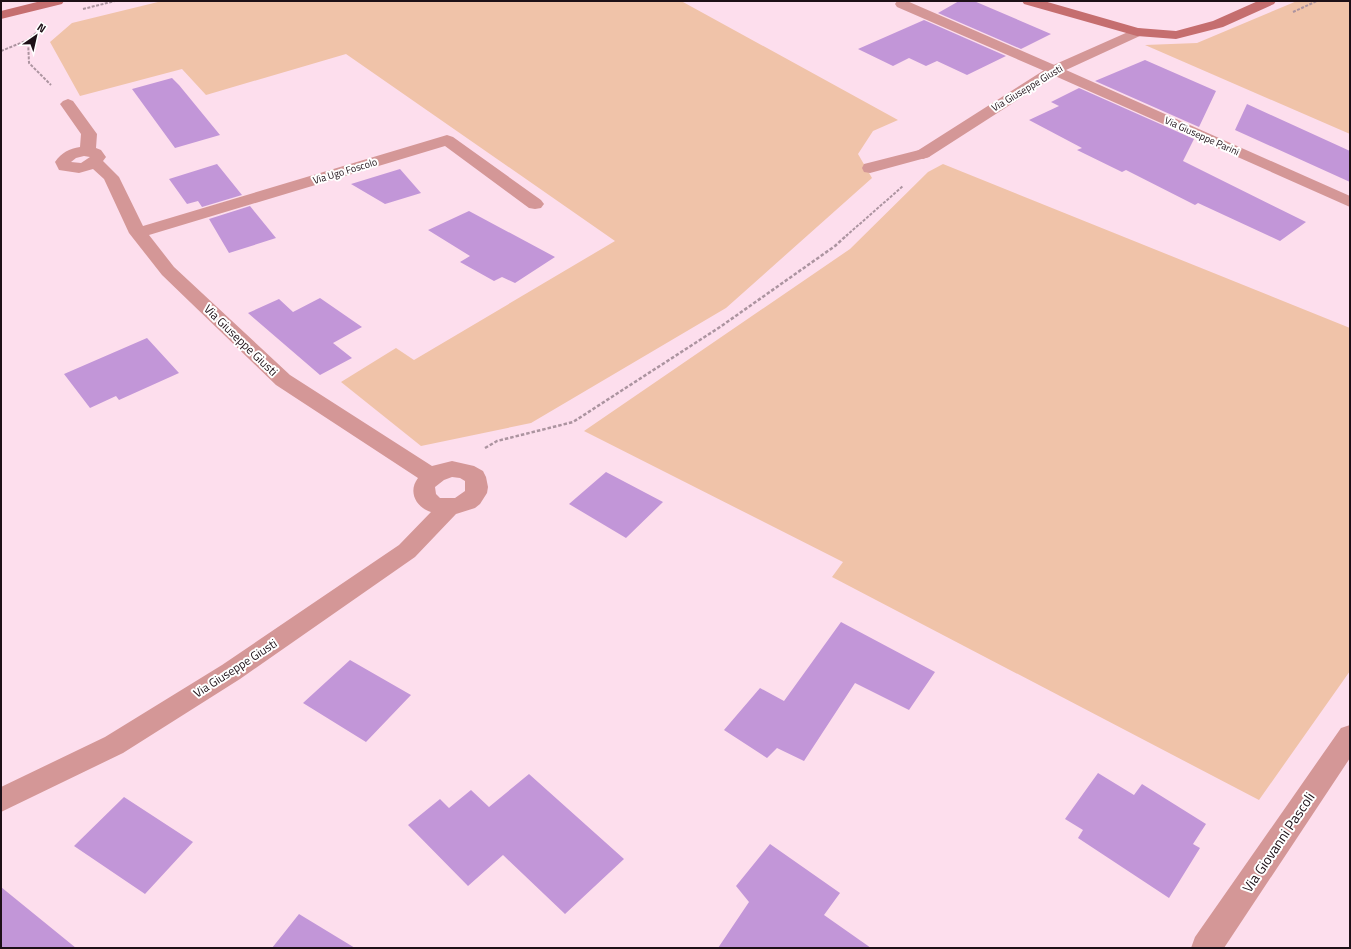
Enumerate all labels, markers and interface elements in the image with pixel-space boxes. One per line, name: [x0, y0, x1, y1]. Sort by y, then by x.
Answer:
north arrow: [16, 16, 56, 56]
text: N: [34, 19, 49, 36]
street label: Via Giuseppe Giusti: [989, 61, 1065, 115]
street label: Via Giuseppe Parini: [1162, 113, 1242, 159]
street label: Via Ugo Foscolo: [311, 154, 379, 188]
street label: Via Giuseppe Giusti: [200, 300, 282, 380]
street label: Via Giuseppe Giusti: [189, 634, 281, 702]
street label: Via Giovanni Pascoli: [1237, 788, 1319, 896]

